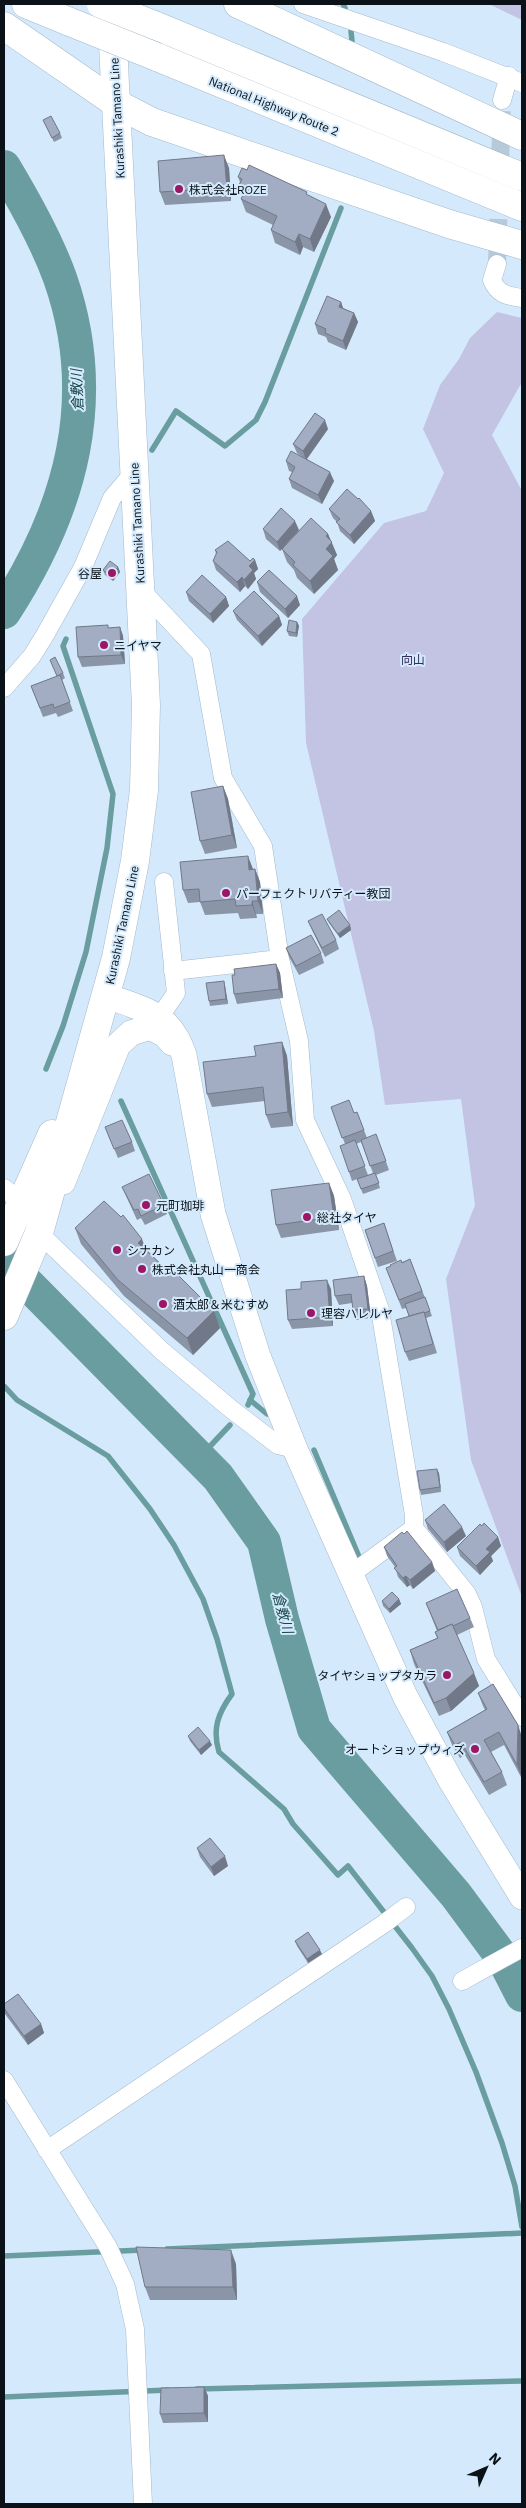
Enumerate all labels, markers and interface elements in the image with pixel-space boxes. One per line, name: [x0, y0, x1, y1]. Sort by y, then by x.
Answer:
street label: Kurashiki Tamano Line: [106, 57, 128, 179]
street label: National Highway Route 2: [207, 73, 341, 139]
place label: 株式会社ROZE: [189, 182, 267, 197]
marker: 株式会社ROZE: [173, 183, 185, 195]
water label: 倉敷川: [67, 367, 87, 411]
street label: Kurashiki Tamano Line: [126, 462, 148, 584]
place label: 谷屋: [78, 566, 102, 581]
marker: 谷屋: [106, 567, 118, 579]
place label: ニイヤマ: [114, 638, 162, 653]
marker: ニイヤマ: [98, 639, 110, 651]
park label: 向山: [401, 652, 425, 667]
street label: Kurashiki Tamano Line: [102, 864, 142, 986]
place label: パーフェクトリバティー教団: [236, 886, 391, 901]
marker: パーフェクトリバティー教団: [220, 887, 232, 899]
place label: 元町珈琲: [156, 1198, 204, 1213]
marker: 元町珈琲: [140, 1199, 152, 1211]
place label: 総社タイヤ: [317, 1210, 377, 1225]
marker: 総社タイヤ: [301, 1211, 313, 1223]
place label: シナカン: [127, 1243, 175, 1258]
marker: シナカン: [111, 1244, 123, 1256]
place label: 株式会社丸山一商会: [152, 1262, 260, 1277]
marker: 株式会社丸山一商会: [136, 1263, 148, 1275]
place label: 酒太郎＆米むすめ: [173, 1297, 269, 1312]
marker: 酒太郎＆米むすめ: [157, 1298, 169, 1310]
place label: 理容ハレルヤ: [321, 1306, 393, 1321]
marker: 理容ハレルヤ: [305, 1307, 317, 1319]
water label: 倉敷川: [269, 1590, 298, 1638]
place label: タイヤショップタカラ: [317, 1668, 437, 1683]
marker: タイヤショップタカラ: [441, 1669, 453, 1681]
place label: オートショップウィズ: [345, 1742, 465, 1757]
marker: オートショップウィズ: [469, 1743, 481, 1755]
north arrow: [461, 2443, 511, 2493]
text: N: [485, 2449, 505, 2469]

